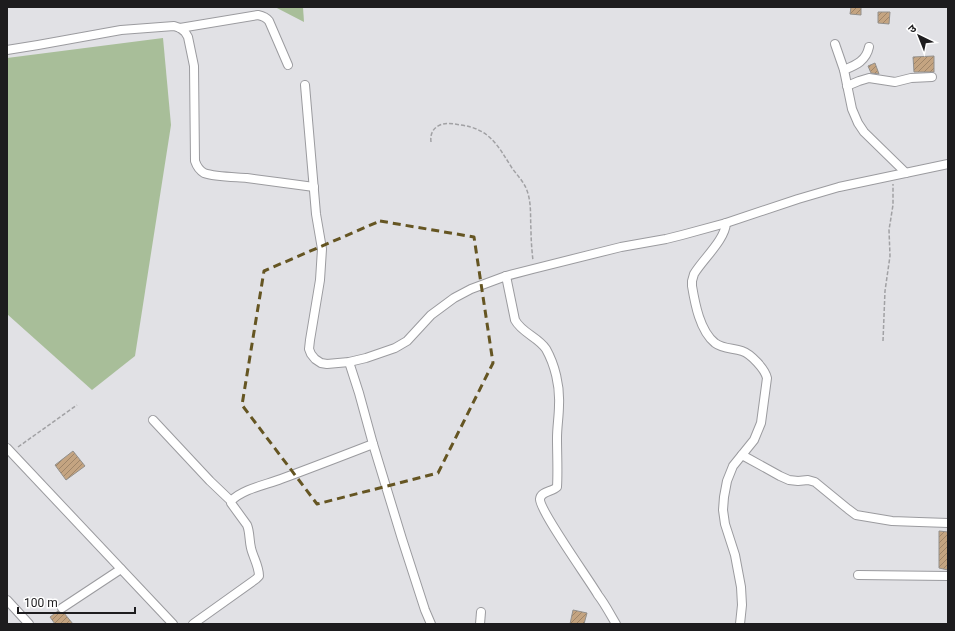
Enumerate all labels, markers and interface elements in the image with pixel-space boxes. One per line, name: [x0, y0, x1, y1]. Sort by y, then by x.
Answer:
north arrow: [899, 16, 939, 56]
text: उ: [906, 22, 920, 36]
scale bar: [18, 589, 135, 615]
text: 100 m: [24, 596, 58, 610]

